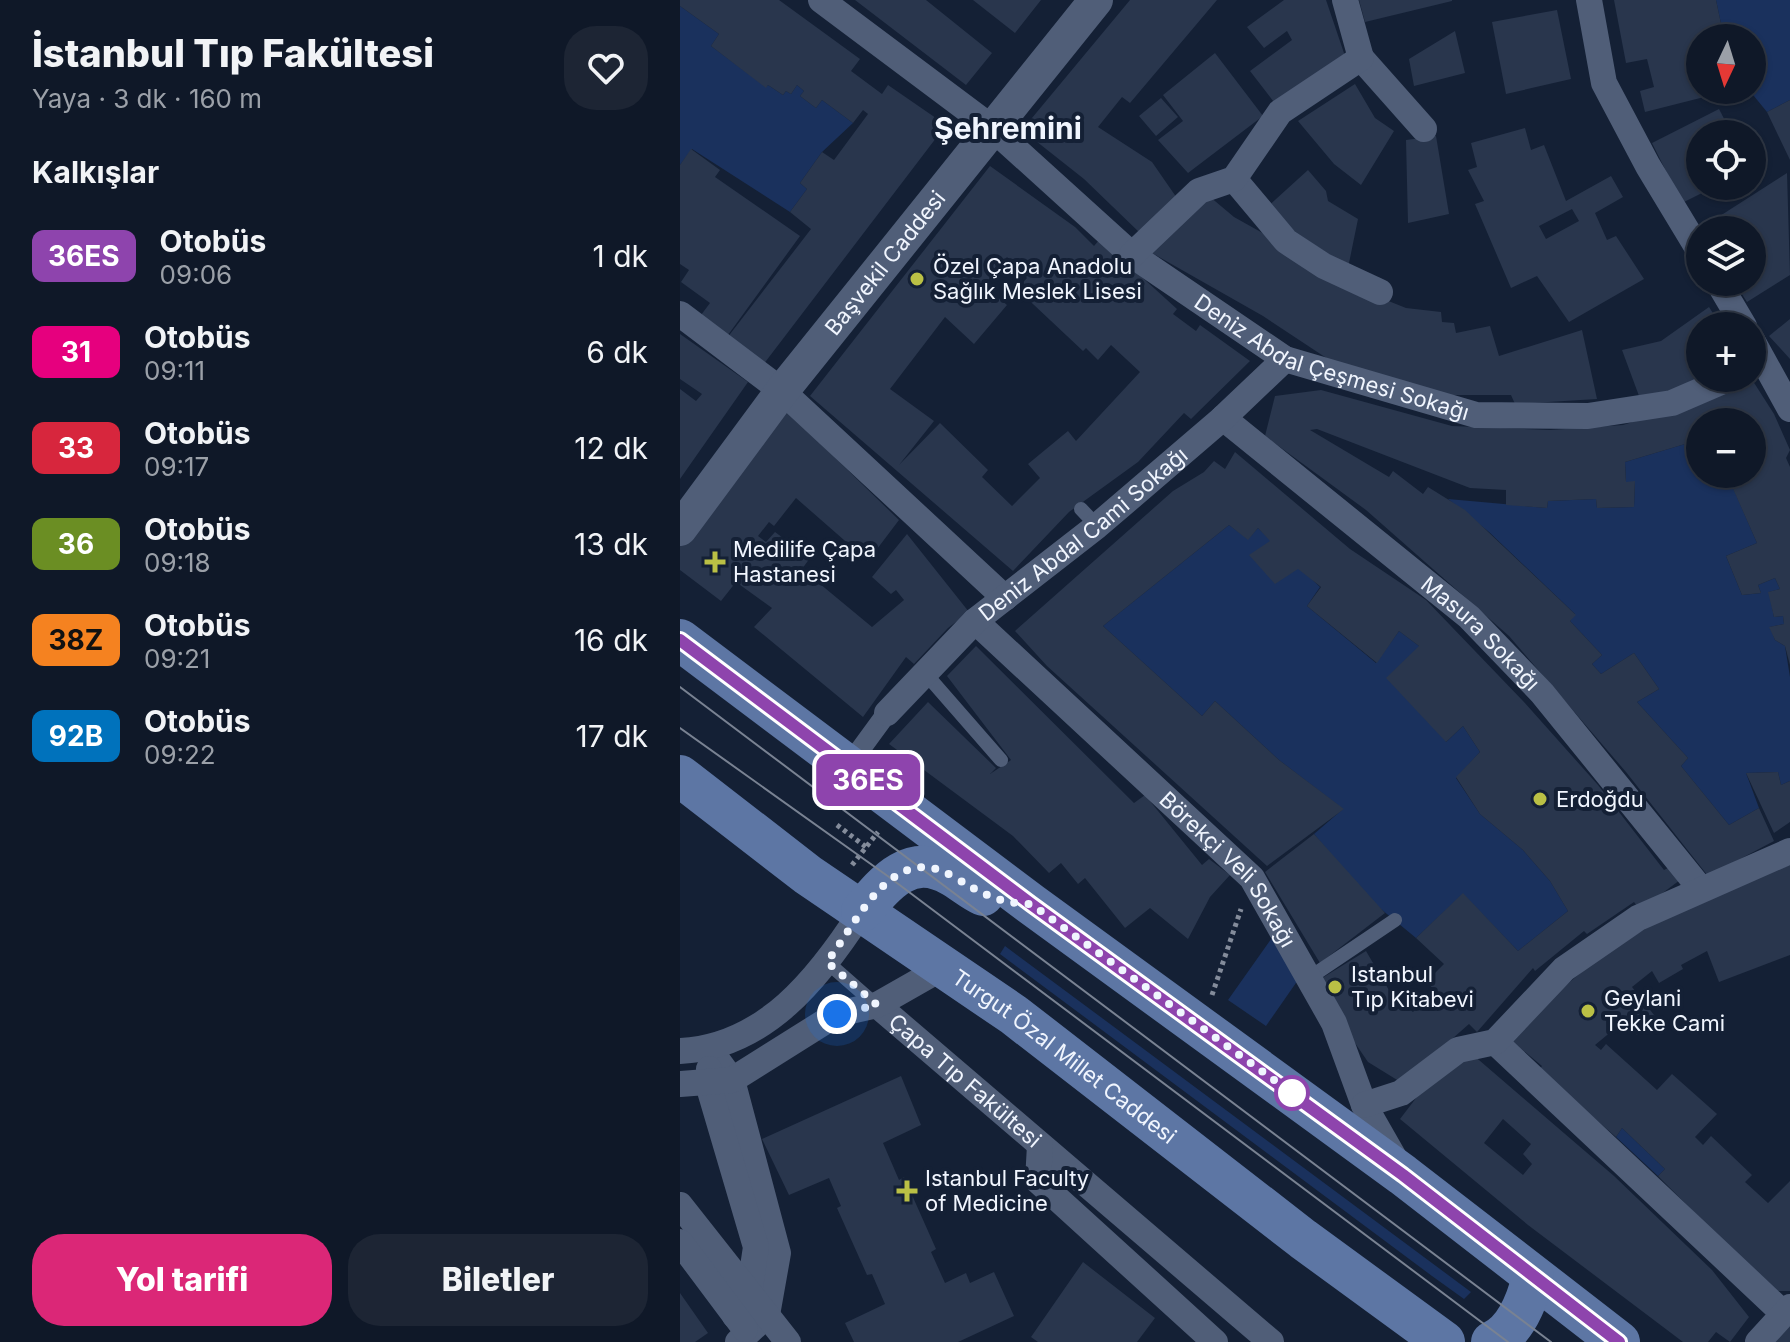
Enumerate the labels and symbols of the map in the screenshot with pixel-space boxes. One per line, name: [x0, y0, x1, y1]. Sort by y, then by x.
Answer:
north arrow: [1686, 24, 1766, 104]
district label: Şehremini: [934, 110, 1082, 146]
street label: Başvekil Caddesi: [819, 186, 951, 340]
place label: Özel Çapa Anadolu Sağlık Meslek Lisesi: [933, 253, 1142, 304]
marker: Özel Çapa Anadolu Sağlık Meslek Lisesi: [908, 270, 926, 288]
street label: Deniz Abdal Çeşmesi Sokağı: [1190, 288, 1472, 425]
street label: Deniz Abdal Cami Sokağı: [973, 441, 1193, 626]
place label: Medilife Çapa Hastanesi: [733, 536, 876, 587]
marker: Medilife Çapa Hastanesi: [704, 551, 726, 573]
street label: Masura Sokağı: [1416, 571, 1545, 696]
line badge: 36ES: [812, 754, 924, 806]
street label: Börekçi Veli Sokağı: [1154, 786, 1301, 952]
place label: Erdoğdu: [1556, 786, 1644, 812]
marker: Erdoğdu: [1531, 790, 1549, 808]
place label: Istanbul Tıp Kitabevi: [1351, 961, 1474, 1012]
street label: Turgut Özal Millet Caddesi: [947, 964, 1182, 1149]
marker: Istanbul Tıp Kitabevi: [1326, 978, 1344, 996]
place label: Geylani Tekke Cami: [1604, 985, 1725, 1036]
your location: [817, 994, 857, 1034]
marker: Geylani Tekke Cami: [1579, 1002, 1597, 1020]
street label: Çapa Tıp Fakültesi: [884, 1008, 1047, 1153]
unlabelled marker: [1275, 1076, 1309, 1110]
place label: Istanbul Faculty of Medicine: [925, 1165, 1089, 1216]
marker: Istanbul Faculty of Medicine: [896, 1180, 918, 1202]

